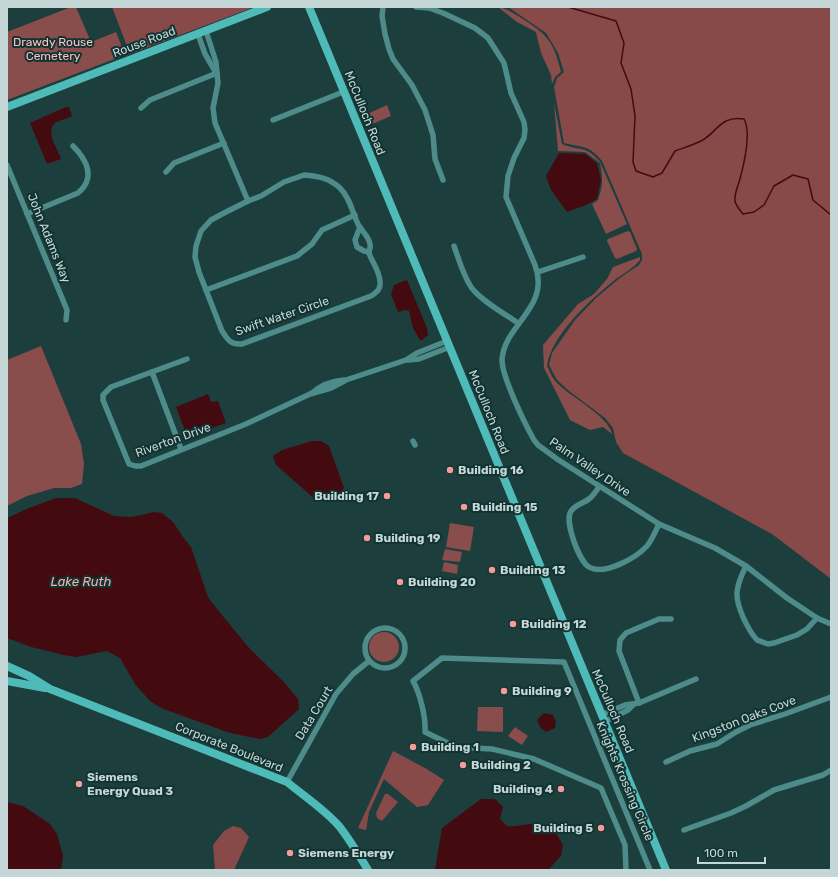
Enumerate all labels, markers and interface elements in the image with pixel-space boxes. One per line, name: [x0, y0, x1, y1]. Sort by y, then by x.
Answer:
street label: Rouse Road: [111, 24, 177, 60]
park label: Drawdy Rouse Cemetery: [13, 35, 93, 63]
street label: McCulloch Road: [342, 69, 388, 157]
street label: John Adams Way: [25, 191, 74, 285]
street label: Swift Water Circle: [233, 293, 331, 339]
street label: McCulloch Road: [466, 368, 512, 456]
street label: Riverton Drive: [133, 420, 213, 460]
street label: Palm Valley Drive: [547, 435, 633, 499]
place label: Building 16: [458, 463, 524, 477]
marker: Building 16: [445, 465, 455, 475]
place label: Building 17: [314, 489, 379, 503]
marker: Building 17: [382, 491, 392, 501]
place label: Building 15: [472, 500, 538, 514]
marker: Building 15: [459, 502, 469, 512]
place label: Building 19: [375, 531, 441, 545]
marker: Building 19: [362, 533, 372, 543]
place label: Building 13: [500, 563, 566, 577]
marker: Building 13: [487, 565, 497, 575]
water label: Lake Ruth: [51, 574, 112, 589]
place label: Building 20: [408, 575, 476, 589]
marker: Building 20: [395, 577, 405, 587]
place label: Building 12: [521, 617, 587, 631]
marker: Building 12: [508, 619, 518, 629]
street label: McCulloch Road: [589, 667, 637, 755]
street label: Data Court: [292, 683, 336, 743]
place label: Building 9: [512, 684, 572, 698]
marker: Building 9: [499, 686, 509, 696]
street label: Kingston Oaks Cove: [690, 693, 798, 745]
street label: Corporate Boulevard: [173, 719, 285, 775]
street label: Knights Krossing Circle: [594, 719, 657, 843]
place label: Building 1: [421, 740, 479, 754]
marker: Building 1: [408, 742, 418, 752]
place label: Building 2: [471, 758, 531, 772]
marker: Building 2: [458, 760, 468, 770]
place label: Siemens Energy Quad 3: [87, 770, 173, 798]
marker: Siemens Energy Quad 3: [74, 779, 84, 789]
place label: Building 4: [493, 782, 553, 796]
marker: Building 4: [556, 784, 566, 794]
place label: Building 5: [533, 821, 593, 835]
marker: Building 5: [596, 823, 606, 833]
scale bar: [698, 839, 765, 865]
place label: Siemens Energy: [298, 846, 394, 860]
text: 100 m: [704, 846, 738, 860]
marker: Siemens Energy: [285, 848, 295, 858]

